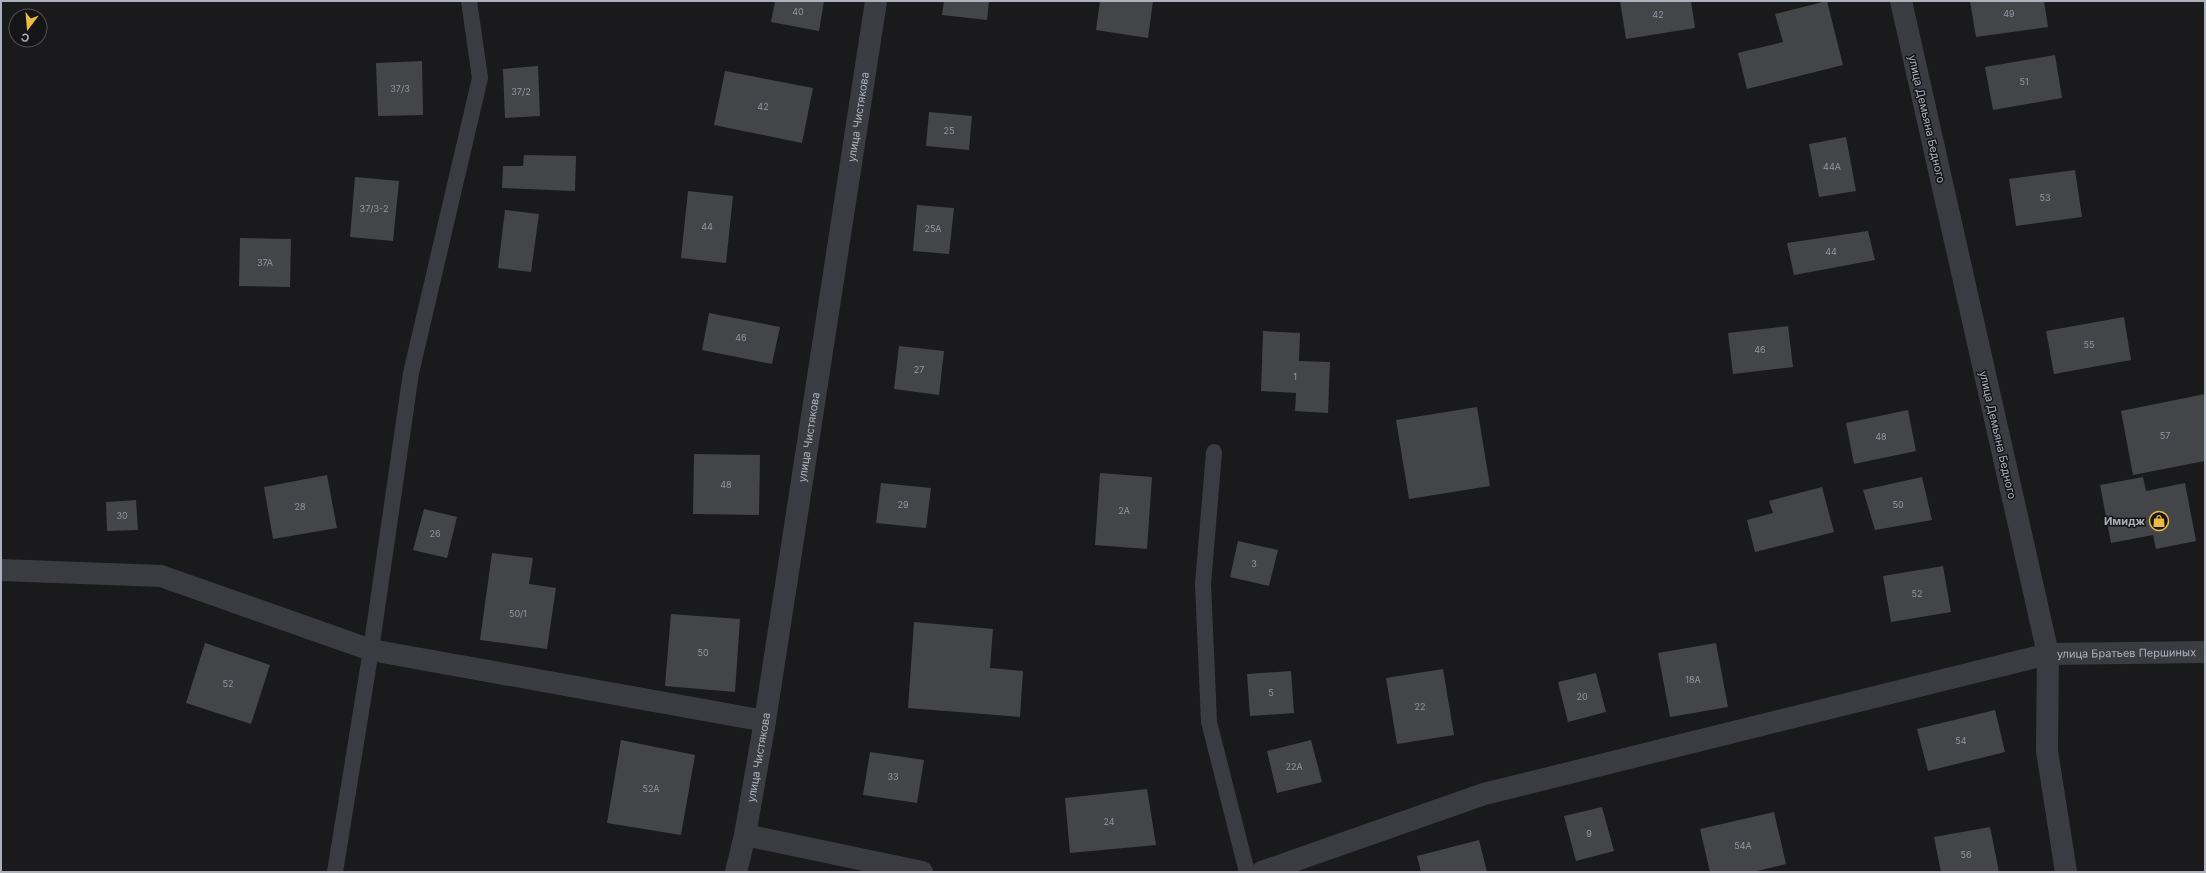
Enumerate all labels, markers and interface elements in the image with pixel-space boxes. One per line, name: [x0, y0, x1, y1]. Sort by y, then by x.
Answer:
house number: 40: [792, 6, 804, 17]
north arrow: [8, 8, 48, 48]
house number: 49: [2003, 8, 2015, 19]
house number: 42: [1652, 9, 1664, 20]
text: С: [19, 30, 31, 45]
street label: улица Демьяна Бедного: [1905, 54, 1949, 185]
street label: улица Чистякова: [844, 71, 872, 163]
house number: 51: [2019, 76, 2029, 87]
house number: 37/3: [390, 83, 410, 94]
house number: 37/2: [511, 86, 531, 97]
house number: 42: [757, 101, 769, 112]
house number: 25: [944, 125, 954, 136]
house number: 44А: [1823, 161, 1841, 172]
house number: 53: [2039, 192, 2051, 203]
house number: 37/3-2: [360, 203, 388, 214]
house number: 44: [701, 221, 713, 232]
house number: 25А: [924, 223, 942, 234]
house number: 44: [1825, 246, 1837, 257]
house number: 37А: [257, 257, 273, 268]
house number: 46: [735, 332, 747, 343]
house number: 55: [2084, 339, 2094, 350]
house number: 46: [1754, 344, 1766, 355]
house number: 27: [914, 364, 924, 375]
street label: улица Демьяна Бедного: [1976, 370, 2020, 501]
house number: 1: [1293, 371, 1297, 382]
street label: улица Чистякова: [795, 391, 823, 483]
house number: 57: [2160, 430, 2170, 441]
house number: 48: [1875, 431, 1887, 442]
house number: 48: [720, 479, 732, 490]
house number: 29: [897, 499, 909, 510]
house number: 50: [1892, 499, 1904, 510]
house number: 28: [294, 501, 306, 512]
house number: 2А: [1118, 505, 1130, 516]
house number: 30: [116, 510, 128, 521]
shop icon: Имидж: [2148, 510, 2170, 532]
place label: Имидж: [2104, 514, 2145, 528]
house number: 26: [429, 528, 441, 539]
house number: 3: [1251, 558, 1257, 569]
house number: 52: [1912, 588, 1922, 599]
house number: 50/1: [509, 608, 527, 619]
street label: улица Братьев Першиных: [2057, 645, 2196, 661]
house number: 50: [697, 647, 709, 658]
house number: 18А: [1685, 674, 1701, 685]
house number: 52: [223, 678, 233, 689]
house number: 5: [1268, 687, 1274, 698]
house number: 20: [1576, 691, 1588, 702]
house number: 22: [1415, 701, 1425, 712]
street label: улица Чистякова: [744, 711, 773, 803]
house number: 54: [1955, 735, 1967, 746]
house number: 22А: [1285, 761, 1303, 772]
house number: 33: [887, 771, 899, 782]
house number: 52А: [642, 783, 660, 794]
house number: 24: [1103, 816, 1115, 827]
house number: 9: [1586, 828, 1592, 839]
house number: 54А: [1734, 840, 1752, 851]
house number: 56: [1960, 849, 1972, 860]

